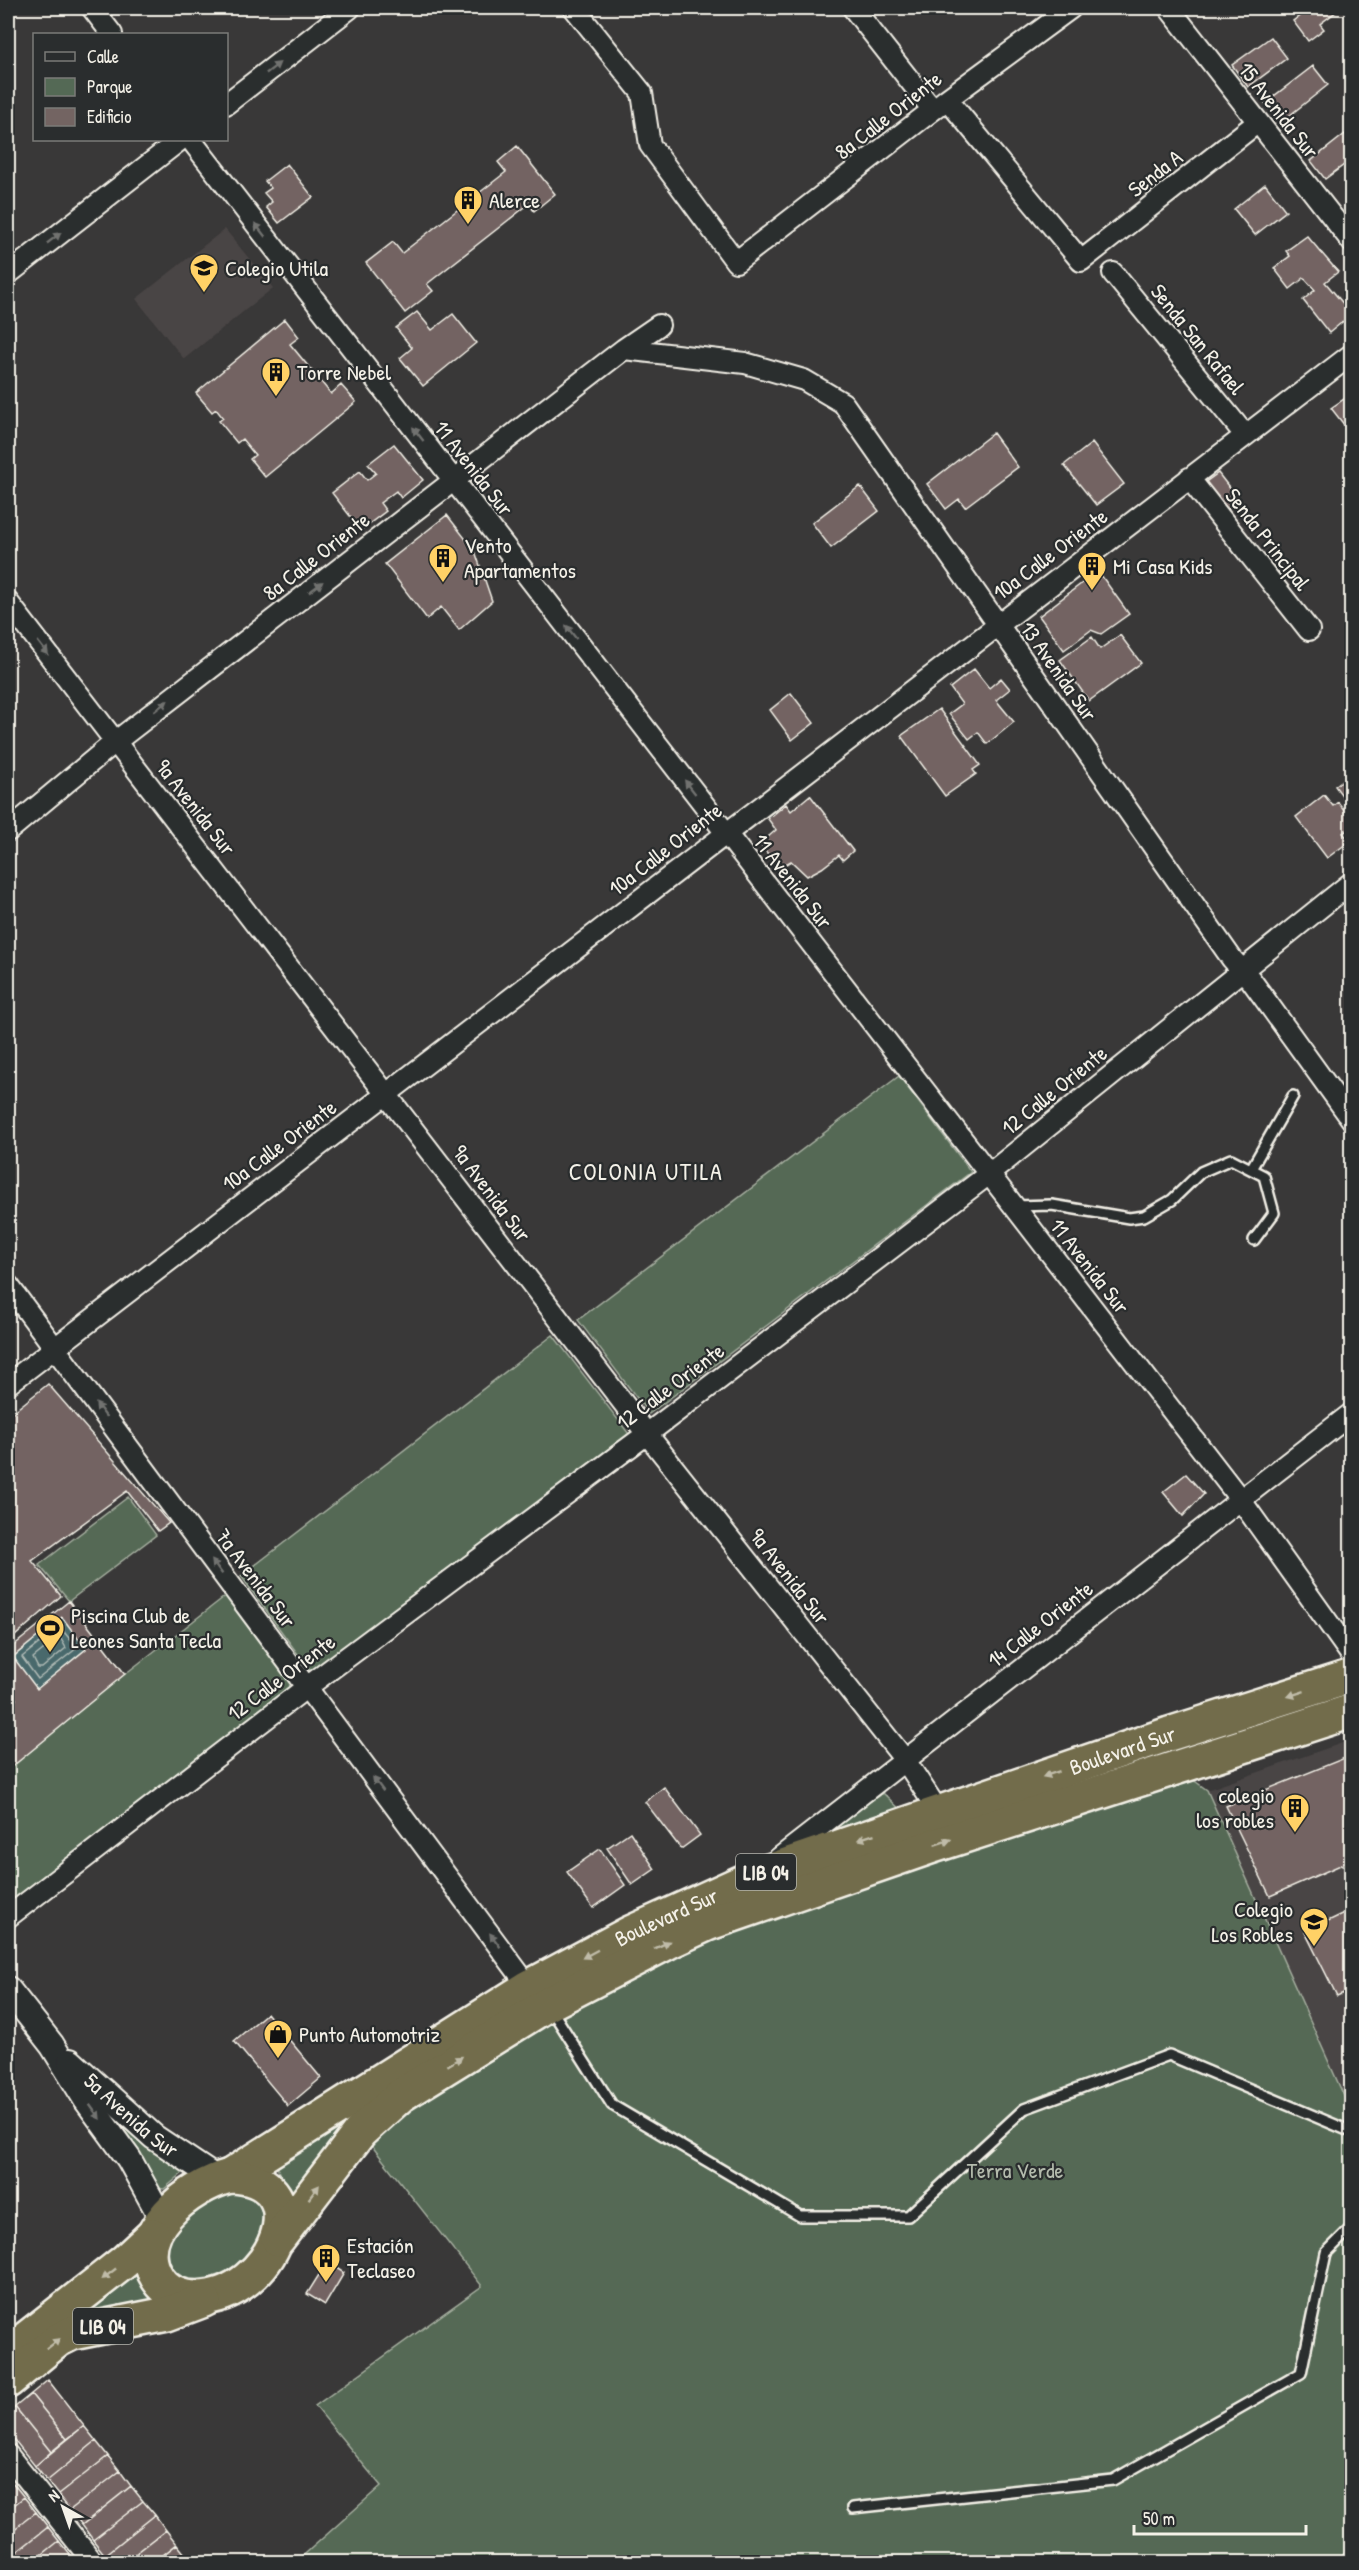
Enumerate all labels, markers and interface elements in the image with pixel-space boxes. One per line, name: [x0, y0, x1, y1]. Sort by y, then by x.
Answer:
legend: [33, 33, 228, 141]
text: Calle: [87, 44, 119, 69]
street label: 15 Avenida Sur: [1232, 55, 1327, 165]
one-way arrow: [265, 62, 280, 74]
street label: 8a Calle Oriente: [828, 64, 948, 166]
text: Parque: [87, 74, 132, 99]
text: Edificio: [87, 104, 131, 129]
street label: Senda A: [1121, 142, 1189, 204]
building icon: Alerce: [452, 184, 484, 226]
place label: Alerce: [489, 185, 540, 215]
one-way arrow: [255, 222, 267, 237]
one-way arrow: [46, 233, 61, 245]
school or university icon: Colegio Utila: [188, 252, 220, 294]
place label: Colegio Utila: [225, 253, 329, 283]
street label: Senda San Rafael: [1144, 277, 1252, 401]
building icon: Torre Nebel: [260, 356, 292, 398]
place label: Torre Nebel: [297, 357, 391, 387]
street label: 11 Avenida Sur: [427, 414, 521, 522]
one-way arrow: [412, 426, 424, 442]
street label: Senda Principal: [1219, 482, 1318, 597]
street label: 10a Calle Oriente: [987, 501, 1114, 607]
street label: 8a Calle Oriente: [256, 505, 376, 607]
place label: Vento Apartamentos: [464, 530, 576, 585]
building icon: Vento Apartamentos: [427, 542, 459, 584]
building icon: Mi Casa Kids: [1076, 550, 1108, 592]
place label: Mi Casa Kids: [1113, 551, 1212, 581]
one-way arrow: [307, 581, 323, 593]
street label: 13 Avenida Sur: [1014, 615, 1105, 727]
one-way arrow: [565, 625, 577, 640]
one-way arrow: [37, 641, 49, 656]
one-way arrow: [154, 701, 169, 713]
street label: 9a Avenida Sur: [149, 753, 243, 862]
one-way arrow: [684, 779, 696, 795]
street label: 10a Calle Oriente: [602, 795, 728, 903]
street label: 11 Avenida Sur: [746, 827, 840, 935]
street label: 12 Calle Oriente: [995, 1038, 1113, 1142]
street label: 10a Calle Oriente: [216, 1092, 343, 1198]
street label: 9a Avenida Sur: [446, 1138, 539, 1248]
district label: COLONIA UTILA: [569, 1155, 723, 1187]
street label: 11 Avenida Sur: [1043, 1212, 1137, 1320]
street label: 12 Calle Oriente: [610, 1335, 730, 1436]
one-way arrow: [95, 1403, 107, 1419]
street label: 7a Avenida Sur: [209, 1522, 304, 1634]
street label: 9a Avenida Sur: [743, 1522, 837, 1631]
one-way arrow: [212, 1559, 224, 1574]
street label: 14 Calle Oriente: [981, 1573, 1099, 1675]
place label: Piscina Club de Leones Santa Tecla: [71, 1600, 221, 1655]
sports icon: Piscina Club de Leones Santa Tecla: [34, 1612, 66, 1654]
street label: 12 Calle Oriente: [221, 1626, 341, 1727]
one-way arrow: [1287, 1690, 1305, 1699]
street label: Boulevard Sur: [1065, 1718, 1180, 1782]
one-way arrow: [1042, 1770, 1060, 1779]
one-way arrow: [372, 1776, 384, 1792]
place label: colegio los robles: [1196, 1780, 1274, 1835]
building icon: colegio los robles: [1279, 1792, 1311, 1834]
one-way arrow: [857, 1832, 875, 1842]
one-way arrow: [934, 1837, 952, 1847]
road number: LIB 04: [736, 1854, 796, 1890]
street label: Boulevard Sur: [609, 1880, 723, 1954]
place label: Colegio Los Robles: [1211, 1894, 1293, 1949]
school or university icon: Colegio Los Robles: [1298, 1906, 1330, 1948]
one-way arrow: [488, 1932, 501, 1948]
one-way arrow: [653, 1940, 670, 1950]
one-way arrow: [582, 1949, 599, 1959]
shop icon: Punto Automotriz: [262, 2018, 294, 2060]
place label: Punto Automotriz: [299, 2019, 440, 2049]
one-way arrow: [447, 2056, 463, 2067]
street label: 5a Avenida Sur: [78, 2066, 185, 2165]
one-way arrow: [88, 2105, 100, 2120]
park label: Terra Verde: [967, 2155, 1064, 2185]
one-way arrow: [307, 2184, 320, 2200]
place label: Estación Teclaseo: [347, 2230, 415, 2285]
building icon: Estación Teclaseo: [310, 2242, 342, 2284]
one-way arrow: [101, 2267, 117, 2280]
road number: LIB 04: [73, 2308, 133, 2344]
one-way arrow: [45, 2338, 61, 2351]
north arrow: [33, 2477, 93, 2537]
text: N: [43, 2484, 64, 2507]
scale bar: [1134, 2498, 1306, 2536]
text: 50 m: [1143, 2506, 1175, 2531]

